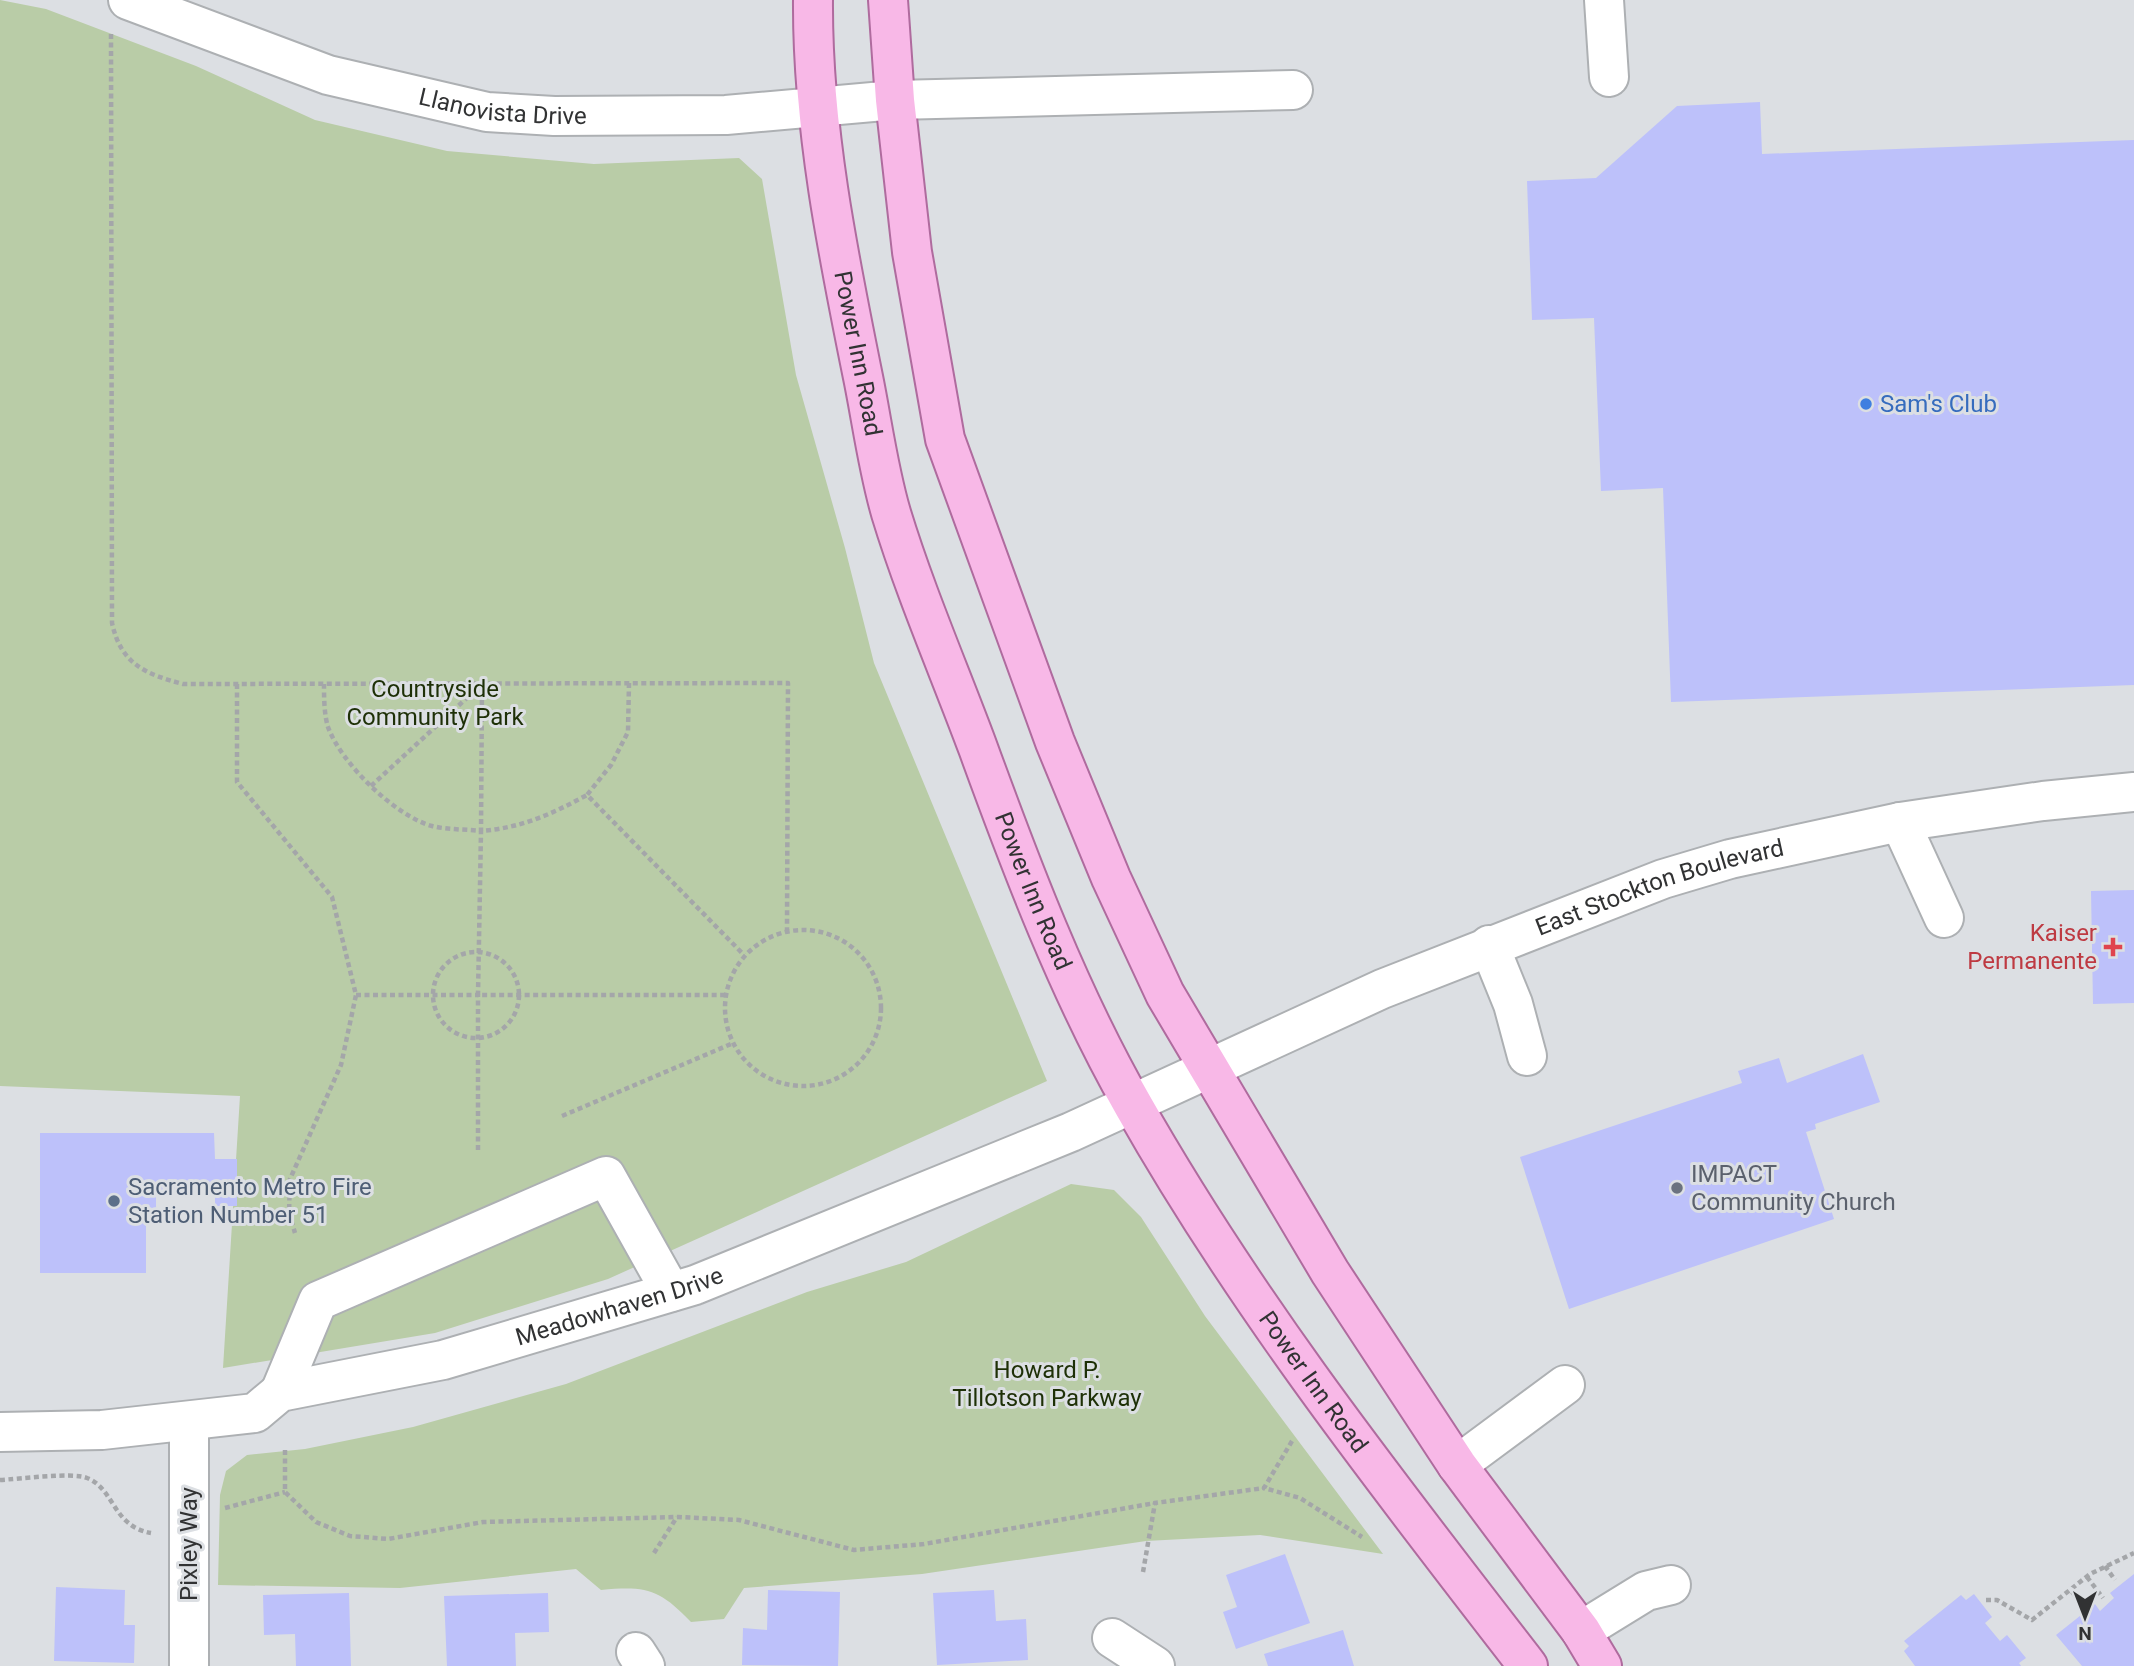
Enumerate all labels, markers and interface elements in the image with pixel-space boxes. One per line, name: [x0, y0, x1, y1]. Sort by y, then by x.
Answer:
street label: Llanovista Drive: [416, 83, 587, 130]
street label: Power Inn Road: [828, 269, 888, 438]
place label: Sam's Club: [1880, 390, 1997, 418]
marker: Sam's Club: [1858, 396, 1874, 412]
park label: Countryside Community Park: [346, 675, 524, 731]
street label: Power Inn Road: [989, 808, 1078, 974]
street label: East Stockton Boulevard: [1532, 834, 1786, 941]
place label: Kaiser Permanente: [1967, 919, 2097, 975]
marker: Kaiser Permanente: [2103, 937, 2123, 957]
place label: IMPACT Community Church: [1691, 1160, 1896, 1216]
place label: Sacramento Metro Fire Station Number 51: [128, 1173, 372, 1229]
marker: IMPACT Community Church: [1669, 1180, 1685, 1196]
marker: Sacramento Metro Fire Station Number 51: [106, 1193, 122, 1209]
street label: Meadowhaven Drive: [512, 1261, 727, 1352]
street label: Power Inn Road: [1253, 1306, 1374, 1458]
park label: Howard P. Tillotson Parkway: [952, 1356, 1142, 1412]
street label: Pixley Way: [175, 1486, 203, 1601]
north arrow: [2050, 1582, 2120, 1652]
text: N: [2078, 1622, 2092, 1645]

